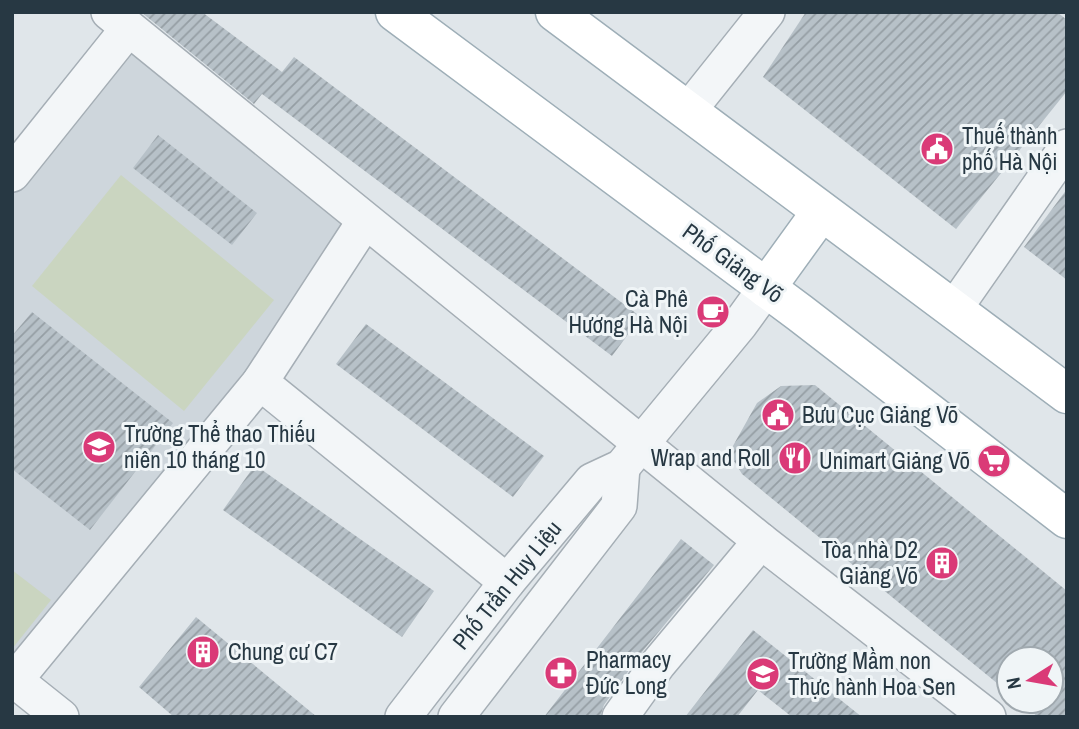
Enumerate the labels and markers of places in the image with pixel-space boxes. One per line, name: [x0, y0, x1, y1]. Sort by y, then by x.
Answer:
place label: Thuế thành phố Hà Nội: [962, 120, 1057, 177]
public building icon: Thuế thành phố Hà Nội: [918, 130, 956, 168]
place label: Cà Phê Hương Hà Nội: [568, 283, 688, 340]
cafe icon: Cà Phê Hương Hà Nội: [694, 293, 732, 331]
public building icon: Bưu Cục Giảng Võ: [759, 396, 797, 434]
place label: Bưu Cục Giảng Võ: [802, 399, 958, 430]
place label: Trường Thể thao Thiếu niên 10 tháng 10: [124, 418, 316, 475]
school or university icon: Trường Thể thao Thiếu niên 10 tháng 10: [80, 428, 118, 466]
restaurant icon: Wrap and Roll: [776, 439, 814, 477]
place label: Wrap and Roll: [651, 442, 770, 473]
supermarket icon: Unimart Giảng Võ: [975, 442, 1013, 480]
place label: Unimart Giảng Võ: [819, 445, 970, 476]
place label: Tòa nhà D2 Giảng Võ: [822, 534, 918, 591]
building icon: Tòa nhà D2 Giảng Võ: [923, 544, 961, 582]
building icon: Chung cư C7: [184, 633, 222, 671]
place label: Chung cư C7: [228, 636, 338, 667]
place label: Pharmacy Đức Long: [586, 644, 671, 701]
place label: Trường Mầm non Thực hành Hoa Sen: [788, 645, 956, 702]
pharmacy icon: Pharmacy Đức Long: [542, 654, 580, 692]
school or university icon: Trường Mầm non Thực hành Hoa Sen: [744, 655, 782, 693]

